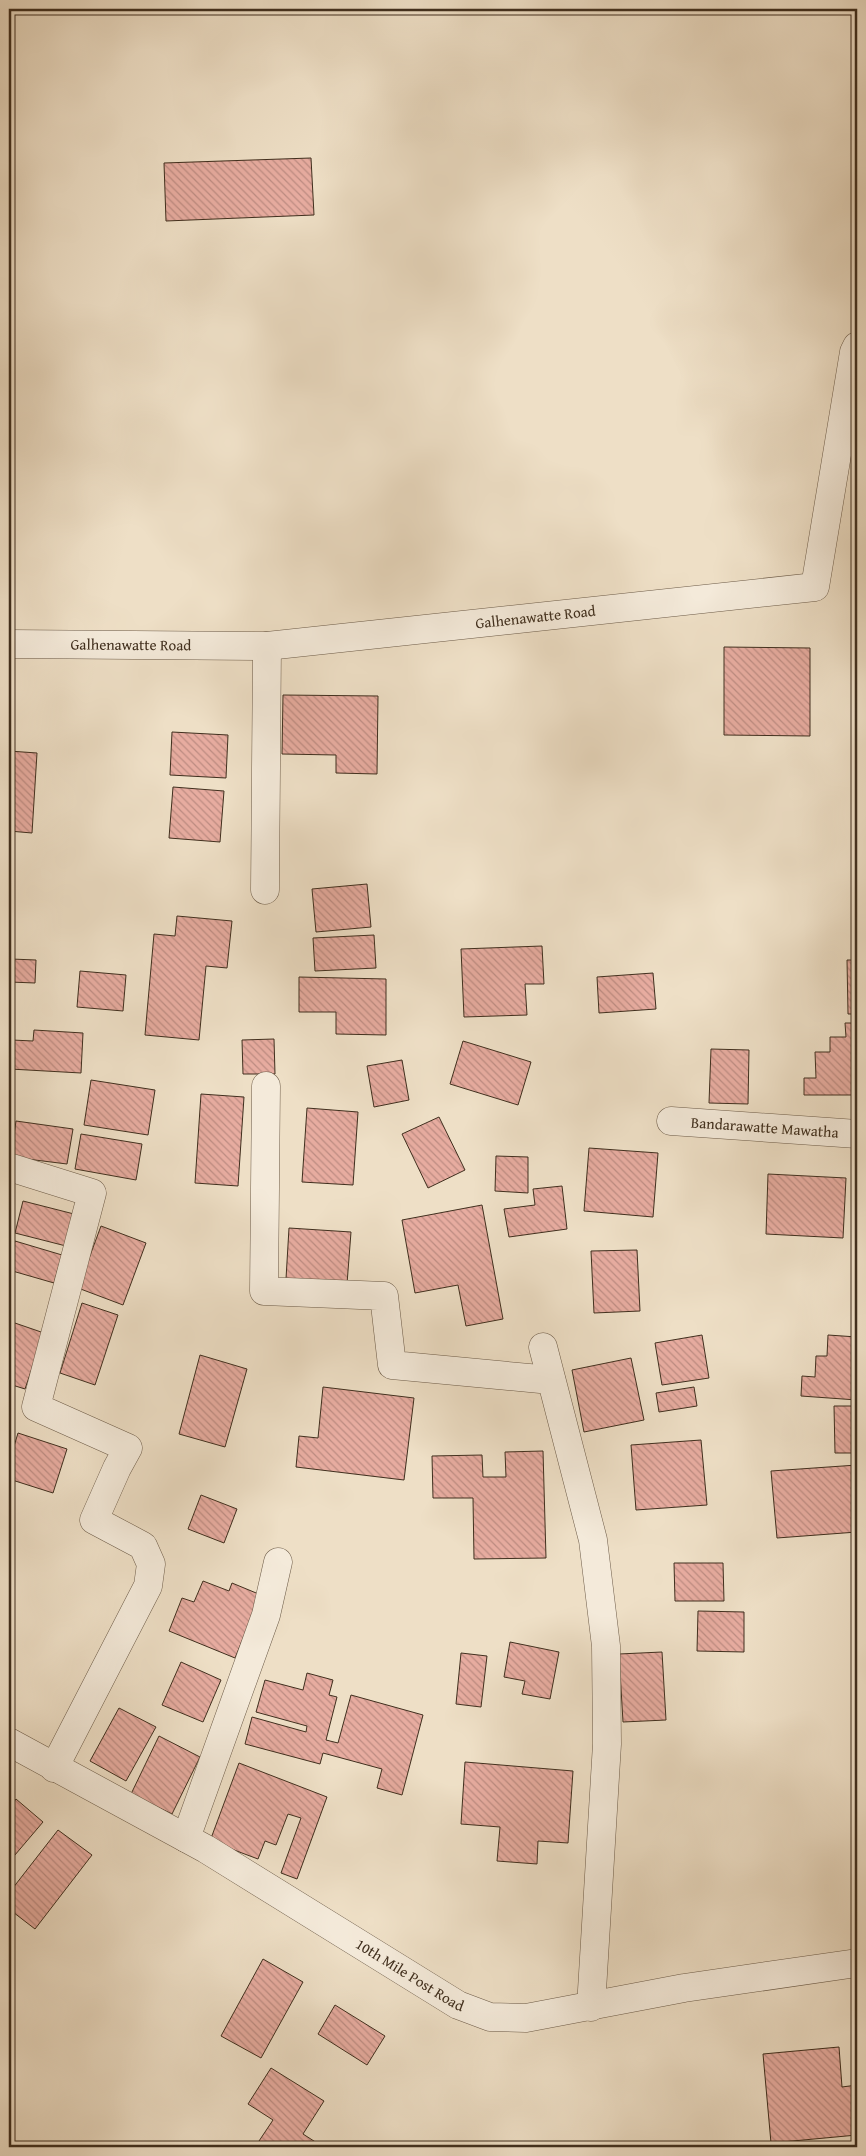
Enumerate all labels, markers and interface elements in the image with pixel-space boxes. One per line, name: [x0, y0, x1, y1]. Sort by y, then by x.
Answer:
street label: Galhenawatte Road: [474, 600, 597, 634]
street label: Galhenawatte Road: [70, 633, 192, 655]
street label: Bandarawatte Mawatha: [690, 1111, 839, 1143]
street label: 10th Mile Post Road: [352, 1933, 467, 2016]

